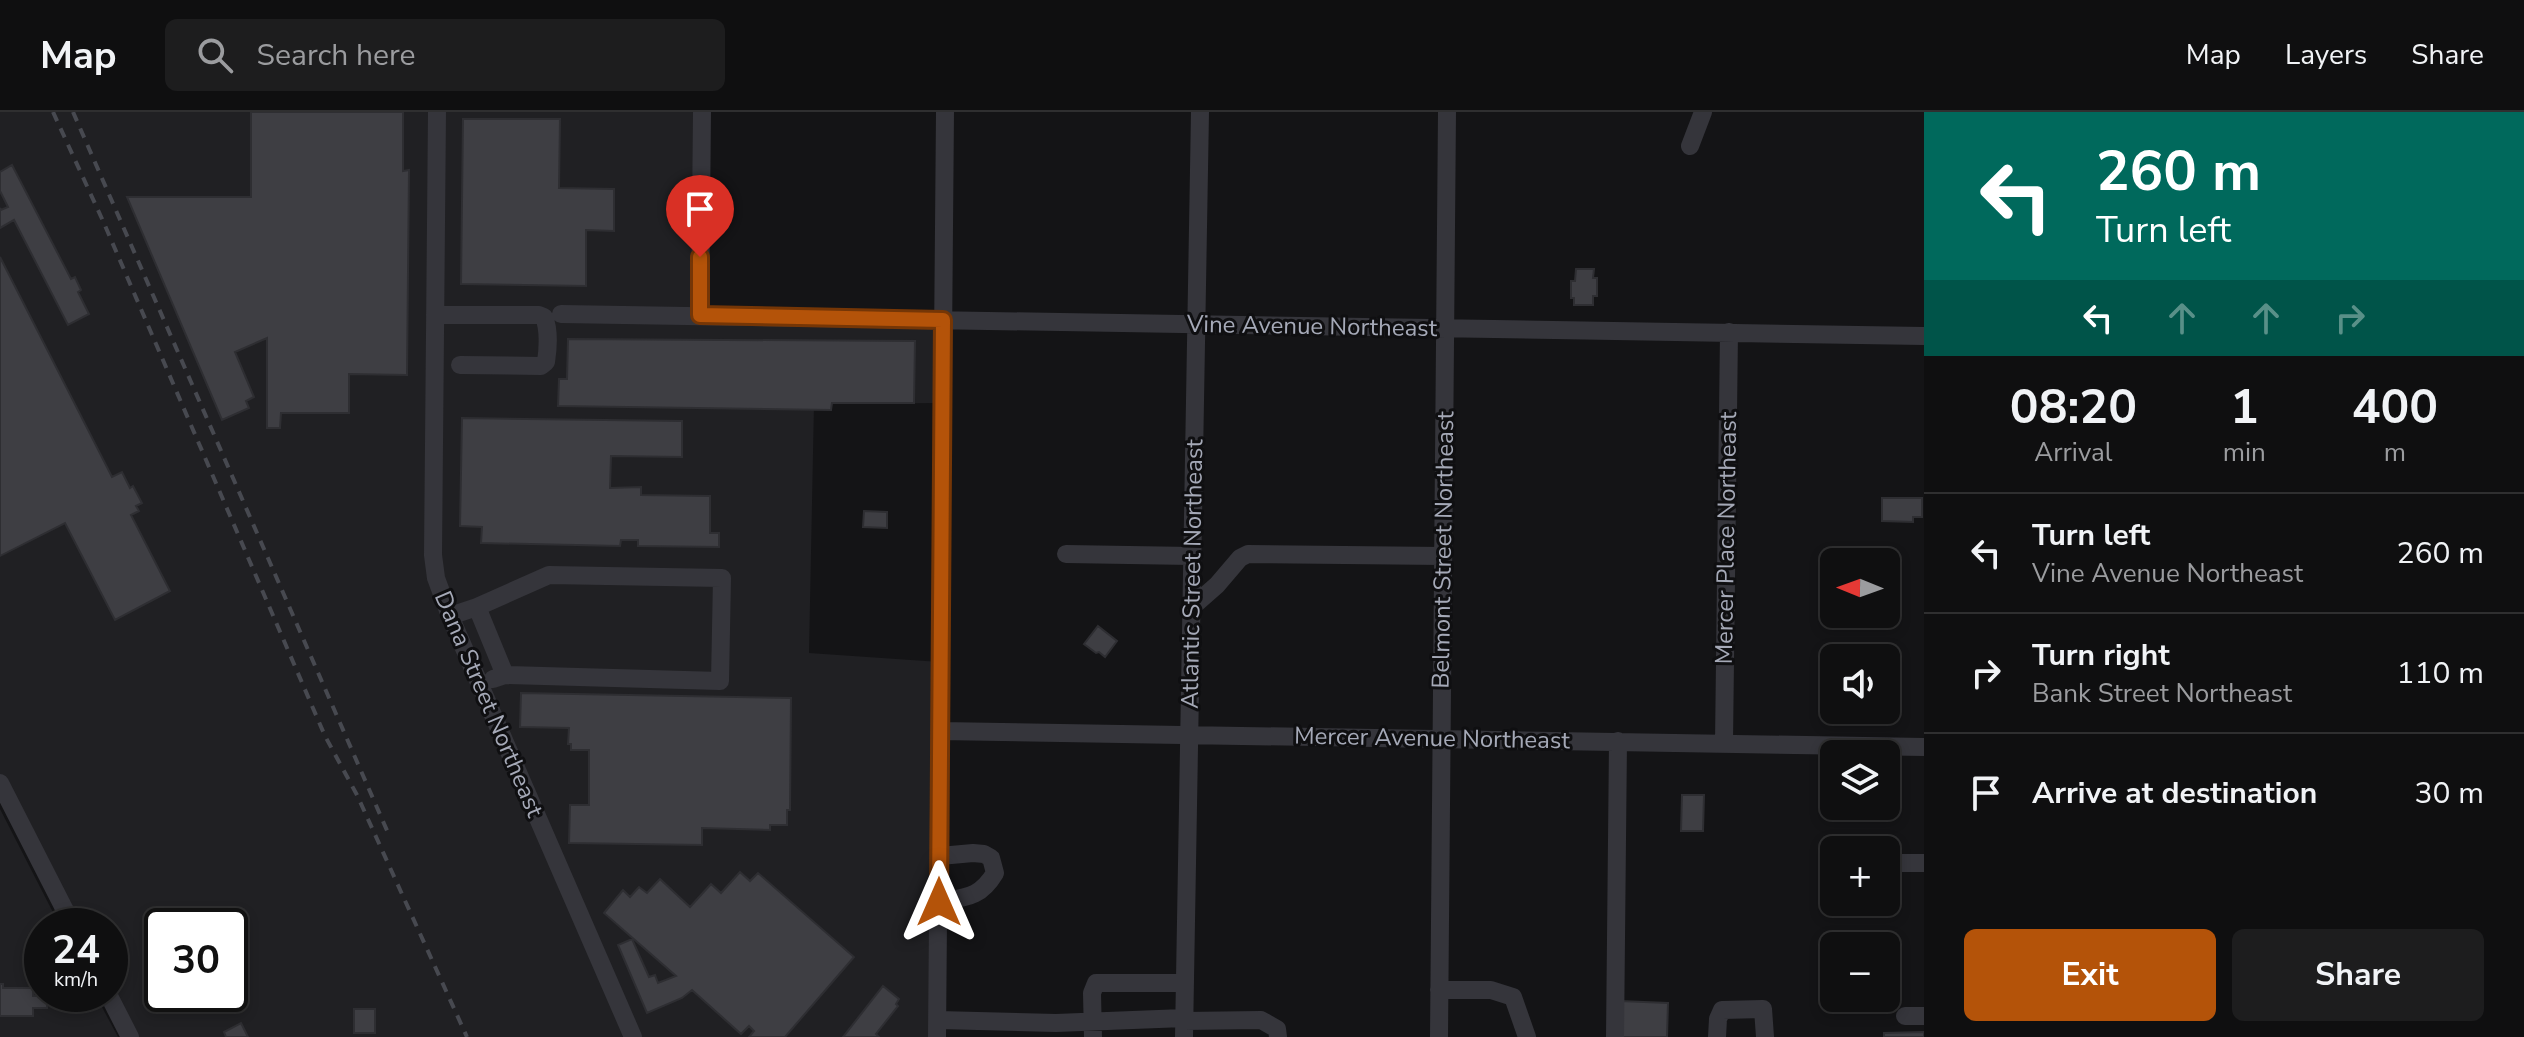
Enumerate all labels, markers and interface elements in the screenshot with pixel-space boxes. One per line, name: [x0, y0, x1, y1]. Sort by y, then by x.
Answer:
search box: [165, 19, 725, 91]
text: Map: [40, 30, 117, 81]
icon: search: [193, 33, 237, 77]
text: Search here: [257, 35, 416, 76]
text: Map: [2186, 36, 2241, 74]
text: Layers: [2285, 36, 2367, 74]
text: Share: [2411, 36, 2484, 74]
text: 260 m: [2096, 133, 2261, 210]
icon: left: [1964, 144, 2068, 248]
pin: [666, 175, 734, 257]
icon: arrive: [678, 187, 722, 231]
text: Turn left: [2096, 206, 2231, 255]
icon: left: [2076, 296, 2120, 340]
icon: ahead: [2160, 296, 2204, 340]
icon: ahead: [2244, 296, 2288, 340]
icon: right: [2328, 296, 2372, 340]
street label: Vine Avenue Northeast: [1186, 308, 1438, 344]
text: 08:20: [2010, 374, 2137, 440]
text: 1: [2230, 374, 2259, 440]
text: 400: [2352, 374, 2438, 440]
street label: Belmont Street Northeast: [1425, 410, 1461, 689]
street label: Mercer Place Northeast: [1708, 411, 1744, 665]
text: Arrival: [2034, 435, 2113, 470]
text: min: [2223, 435, 2266, 470]
text: m: [2384, 435, 2406, 470]
street label: Atlantic Street Northeast: [1174, 438, 1210, 709]
text: Turn left: [2032, 515, 2150, 556]
icon: left: [1964, 531, 2008, 575]
text: 260 m: [2397, 533, 2484, 574]
north arrow: [1820, 548, 1900, 628]
map controls: [1820, 548, 1900, 1012]
text: Vine Avenue Northeast: [2032, 556, 2303, 591]
street label: Dana Street Northeast: [427, 586, 551, 822]
text: Turn right: [2032, 635, 2170, 676]
button: sound: [1820, 644, 1900, 724]
icon: right: [1964, 651, 2008, 695]
text: 110 m: [2397, 653, 2484, 694]
text: Bank Street Northeast: [2032, 676, 2292, 711]
street label: Mercer Avenue Northeast: [1294, 720, 1571, 756]
button: layers: [1820, 740, 1900, 820]
icon: arrive: [1964, 771, 2008, 815]
text: Arrive at destination: [2032, 773, 2317, 814]
text: 30 m: [2415, 773, 2484, 814]
button: +: [1820, 836, 1900, 916]
position arrow: [897, 860, 981, 944]
speed limit sign: 30: [144, 908, 248, 1012]
text: 24: [52, 923, 100, 977]
button: Exit: [1964, 929, 2216, 1021]
button: Share: [2232, 929, 2484, 1021]
button: −: [1820, 932, 1900, 1012]
text: km/h: [54, 966, 98, 993]

